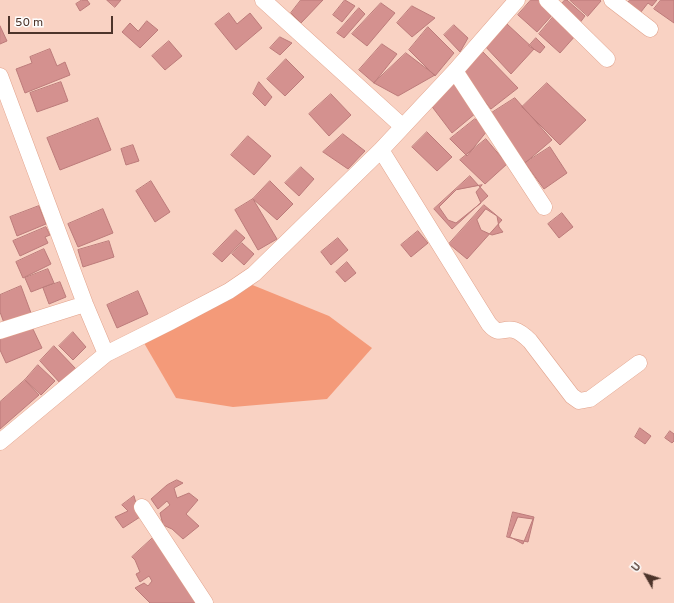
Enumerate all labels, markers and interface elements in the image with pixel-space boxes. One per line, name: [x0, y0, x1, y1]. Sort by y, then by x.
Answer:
scale bar: [10, 8, 115, 34]
text: 50 m: [15, 15, 43, 31]
north arrow: [626, 555, 666, 595]
text: U: [629, 560, 645, 575]

